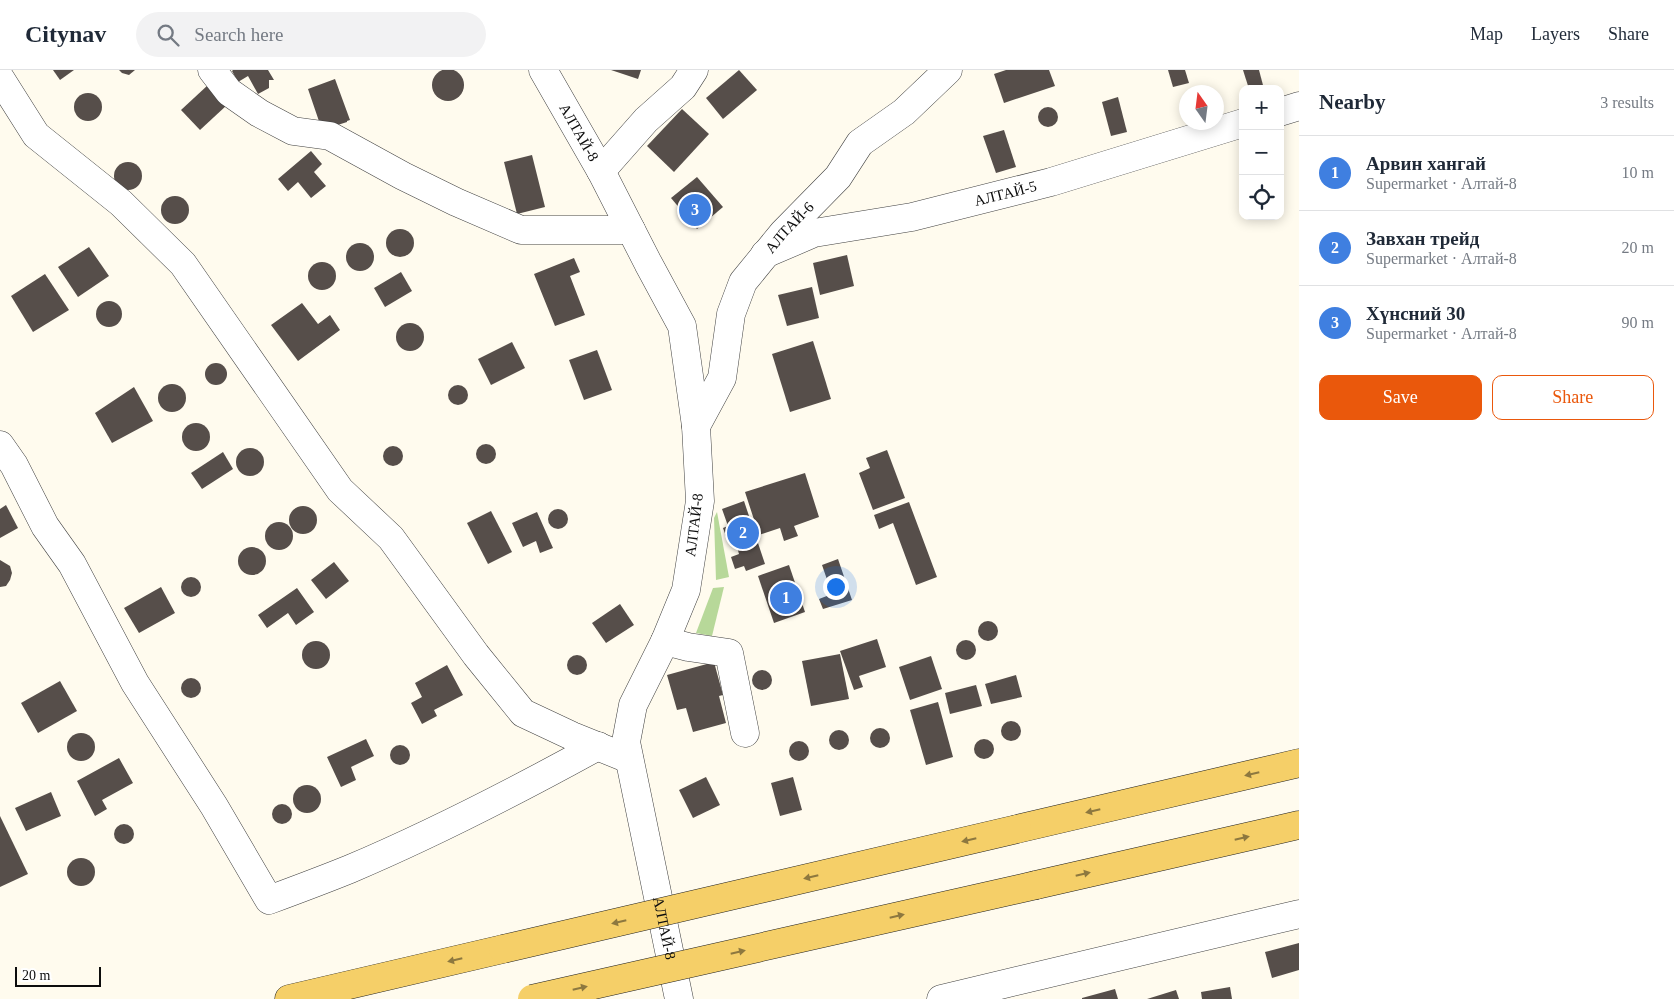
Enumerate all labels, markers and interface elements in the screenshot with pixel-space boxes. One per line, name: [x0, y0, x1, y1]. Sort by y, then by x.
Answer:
search box: [136, 12, 486, 57]
text: Citynav: [25, 21, 106, 47]
icon: search: [154, 21, 182, 49]
text: Search here: [194, 24, 283, 45]
text: Map: [1470, 24, 1503, 44]
text: Layers: [1531, 24, 1580, 44]
text: Share: [1608, 24, 1649, 44]
north arrow: [1179, 85, 1224, 130]
map controls: [1239, 85, 1284, 220]
button: +: [1239, 85, 1284, 130]
text: Nearby: [1319, 90, 1386, 114]
text: 3 results: [1600, 94, 1654, 111]
street label: АЛТАЙ-8: [556, 101, 602, 164]
button: −: [1239, 130, 1284, 175]
text: Арвин хангай: [1366, 153, 1486, 174]
text: 1: [1331, 164, 1339, 181]
text: 10 m: [1622, 164, 1654, 181]
button: locate: [1239, 175, 1284, 220]
text: Supermarket · Алтай-8: [1366, 175, 1517, 192]
street label: АЛТАЙ-5: [973, 178, 1038, 209]
pin: 3: [679, 191, 711, 229]
street label: АЛТАЙ-6: [762, 198, 817, 256]
text: Завхан трейд: [1366, 228, 1479, 249]
text: 2: [1331, 239, 1339, 256]
text: 20 m: [1622, 239, 1654, 256]
text: Supermarket · Алтай-8: [1366, 250, 1517, 267]
text: Хүнсний 30: [1366, 303, 1465, 324]
text: 3: [1331, 314, 1339, 331]
text: 90 m: [1622, 314, 1654, 331]
text: Supermarket · Алтай-8: [1366, 325, 1517, 342]
button: Save: [1319, 375, 1482, 420]
button: Share: [1492, 375, 1654, 420]
street label: АЛТАЙ-8: [682, 492, 706, 558]
pin: 2: [727, 514, 759, 552]
your location: [823, 574, 849, 600]
pin: 1: [770, 579, 802, 617]
one-way arrow: [1244, 770, 1259, 778]
one-way arrow: [1086, 807, 1101, 815]
one-way arrow: [1234, 834, 1249, 842]
one-way arrow: [962, 836, 977, 844]
one-way arrow: [1076, 870, 1091, 878]
one-way arrow: [804, 873, 819, 881]
street label: АЛТАЙ-8: [650, 895, 679, 961]
one-way arrow: [889, 912, 904, 920]
one-way arrow: [611, 918, 626, 926]
one-way arrow: [731, 948, 746, 956]
one-way arrow: [448, 956, 463, 964]
scale bar: [15, 964, 101, 987]
text: 20 m: [22, 968, 50, 983]
one-way arrow: [572, 984, 587, 992]

